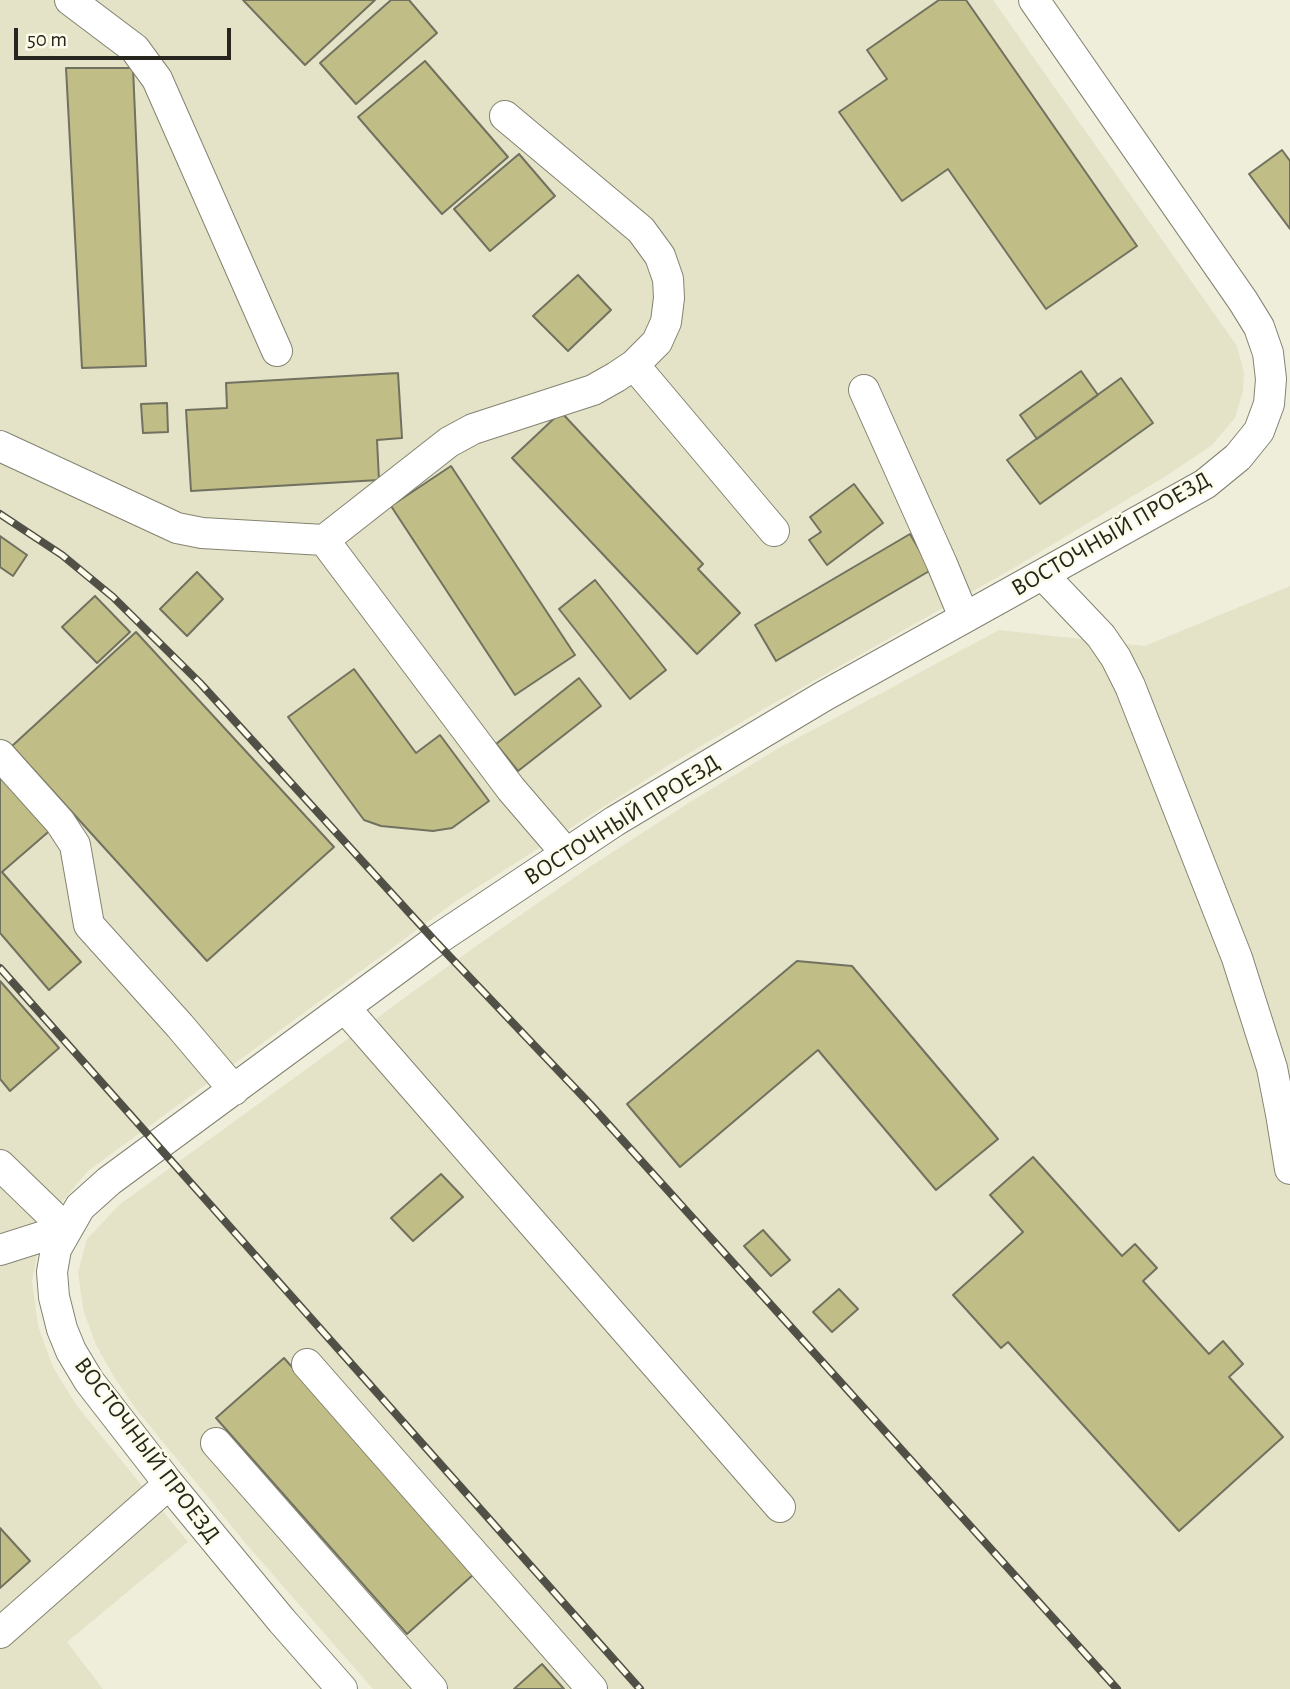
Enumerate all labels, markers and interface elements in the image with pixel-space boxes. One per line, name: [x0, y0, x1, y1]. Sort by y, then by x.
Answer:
scale bar: [18, 14, 234, 58]
text: 50 m: [27, 29, 67, 50]
street label: ВОСТОЧНЫЙ ПРОЕЗД: [1006, 465, 1216, 603]
street label: ВОСТОЧНЫЙ ПРОЕЗД: [519, 748, 725, 892]
street label: ВОСТОЧНЫЙ ПРОЕЗД: [68, 1351, 226, 1549]

